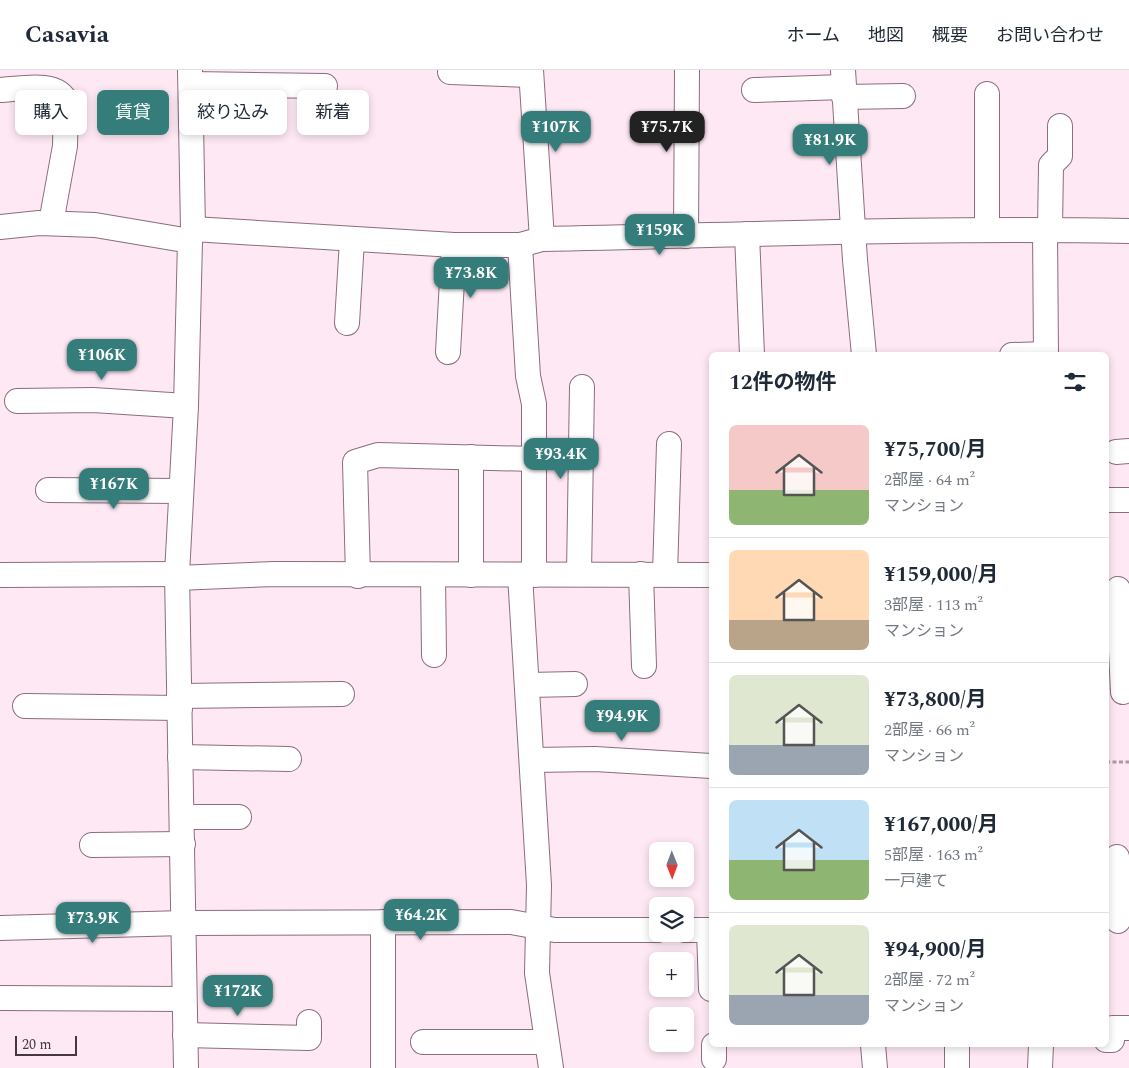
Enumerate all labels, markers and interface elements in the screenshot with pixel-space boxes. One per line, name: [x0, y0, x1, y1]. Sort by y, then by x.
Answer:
text: Casavia: [25, 17, 109, 53]
text: ホーム: [787, 22, 840, 49]
text: 地図: [868, 22, 904, 49]
text: 概要: [932, 22, 968, 49]
text: お問い合わせ: [996, 22, 1104, 49]
chip: 購入: [15, 90, 87, 135]
chip: 賃貸: [97, 90, 169, 135]
chip: 絞り込み: [179, 90, 287, 135]
chip: 新着: [297, 90, 369, 135]
pin: ¥107K: [521, 111, 591, 153]
pin: ¥75.7K: [626, 111, 708, 153]
text: ¥107K: [532, 115, 580, 139]
text: ¥75.7K: [641, 115, 693, 139]
pin: ¥81.9K: [789, 124, 871, 166]
text: ¥81.9K: [804, 128, 856, 152]
pin: ¥159K: [625, 214, 695, 256]
text: ¥159K: [636, 218, 684, 242]
pin: ¥73.8K: [430, 256, 512, 299]
text: ¥73.8K: [445, 261, 497, 285]
pin: ¥106K: [67, 338, 137, 381]
text: ¥106K: [78, 343, 126, 367]
text: 12件の物件: [729, 367, 837, 399]
icon: filters: [1061, 368, 1089, 396]
text: ¥75,700/月: [884, 434, 987, 466]
pin: ¥93.4K: [520, 438, 602, 480]
text: ¥93.4K: [535, 442, 587, 466]
icon: home: [769, 445, 829, 505]
pin: ¥167K: [79, 468, 149, 510]
text: 2部屋 · 64 m²: [884, 468, 975, 492]
text: ¥167K: [90, 472, 138, 496]
text: マンション: [884, 494, 964, 518]
text: ¥159,000/月: [884, 559, 998, 591]
icon: home: [769, 570, 829, 630]
text: 3部屋 · 113 m²: [884, 593, 983, 617]
text: マンション: [884, 619, 964, 643]
text: ¥73,800/月: [884, 684, 987, 716]
icon: home: [769, 695, 829, 755]
pin: ¥94.9K: [581, 700, 663, 742]
text: ¥94.9K: [596, 704, 648, 728]
text: 2部屋 · 66 m²: [884, 718, 975, 742]
text: マンション: [884, 744, 964, 768]
text: ¥167,000/月: [884, 809, 998, 841]
icon: home: [769, 820, 829, 880]
north arrow: [649, 842, 694, 888]
map controls: [649, 842, 694, 1052]
text: 5部屋 · 163 m²: [884, 843, 983, 867]
text: 一戸建て: [884, 869, 948, 893]
button: layers: [649, 897, 694, 942]
pin: ¥64.2K: [380, 898, 462, 941]
pin: ¥73.9K: [52, 902, 134, 944]
text: ¥64.2K: [395, 903, 447, 927]
text: ¥73.9K: [67, 906, 119, 930]
text: ¥94,900/月: [884, 934, 987, 966]
icon: home: [769, 945, 829, 1005]
button: +: [649, 952, 694, 997]
text: 2部屋 · 72 m²: [884, 968, 975, 992]
pin: ¥172K: [203, 974, 273, 1017]
text: ¥172K: [214, 979, 262, 1003]
text: マンション: [884, 994, 964, 1018]
button: −: [649, 1007, 694, 1052]
scale bar: [15, 1033, 78, 1056]
text: 20 m: [22, 1034, 52, 1055]

